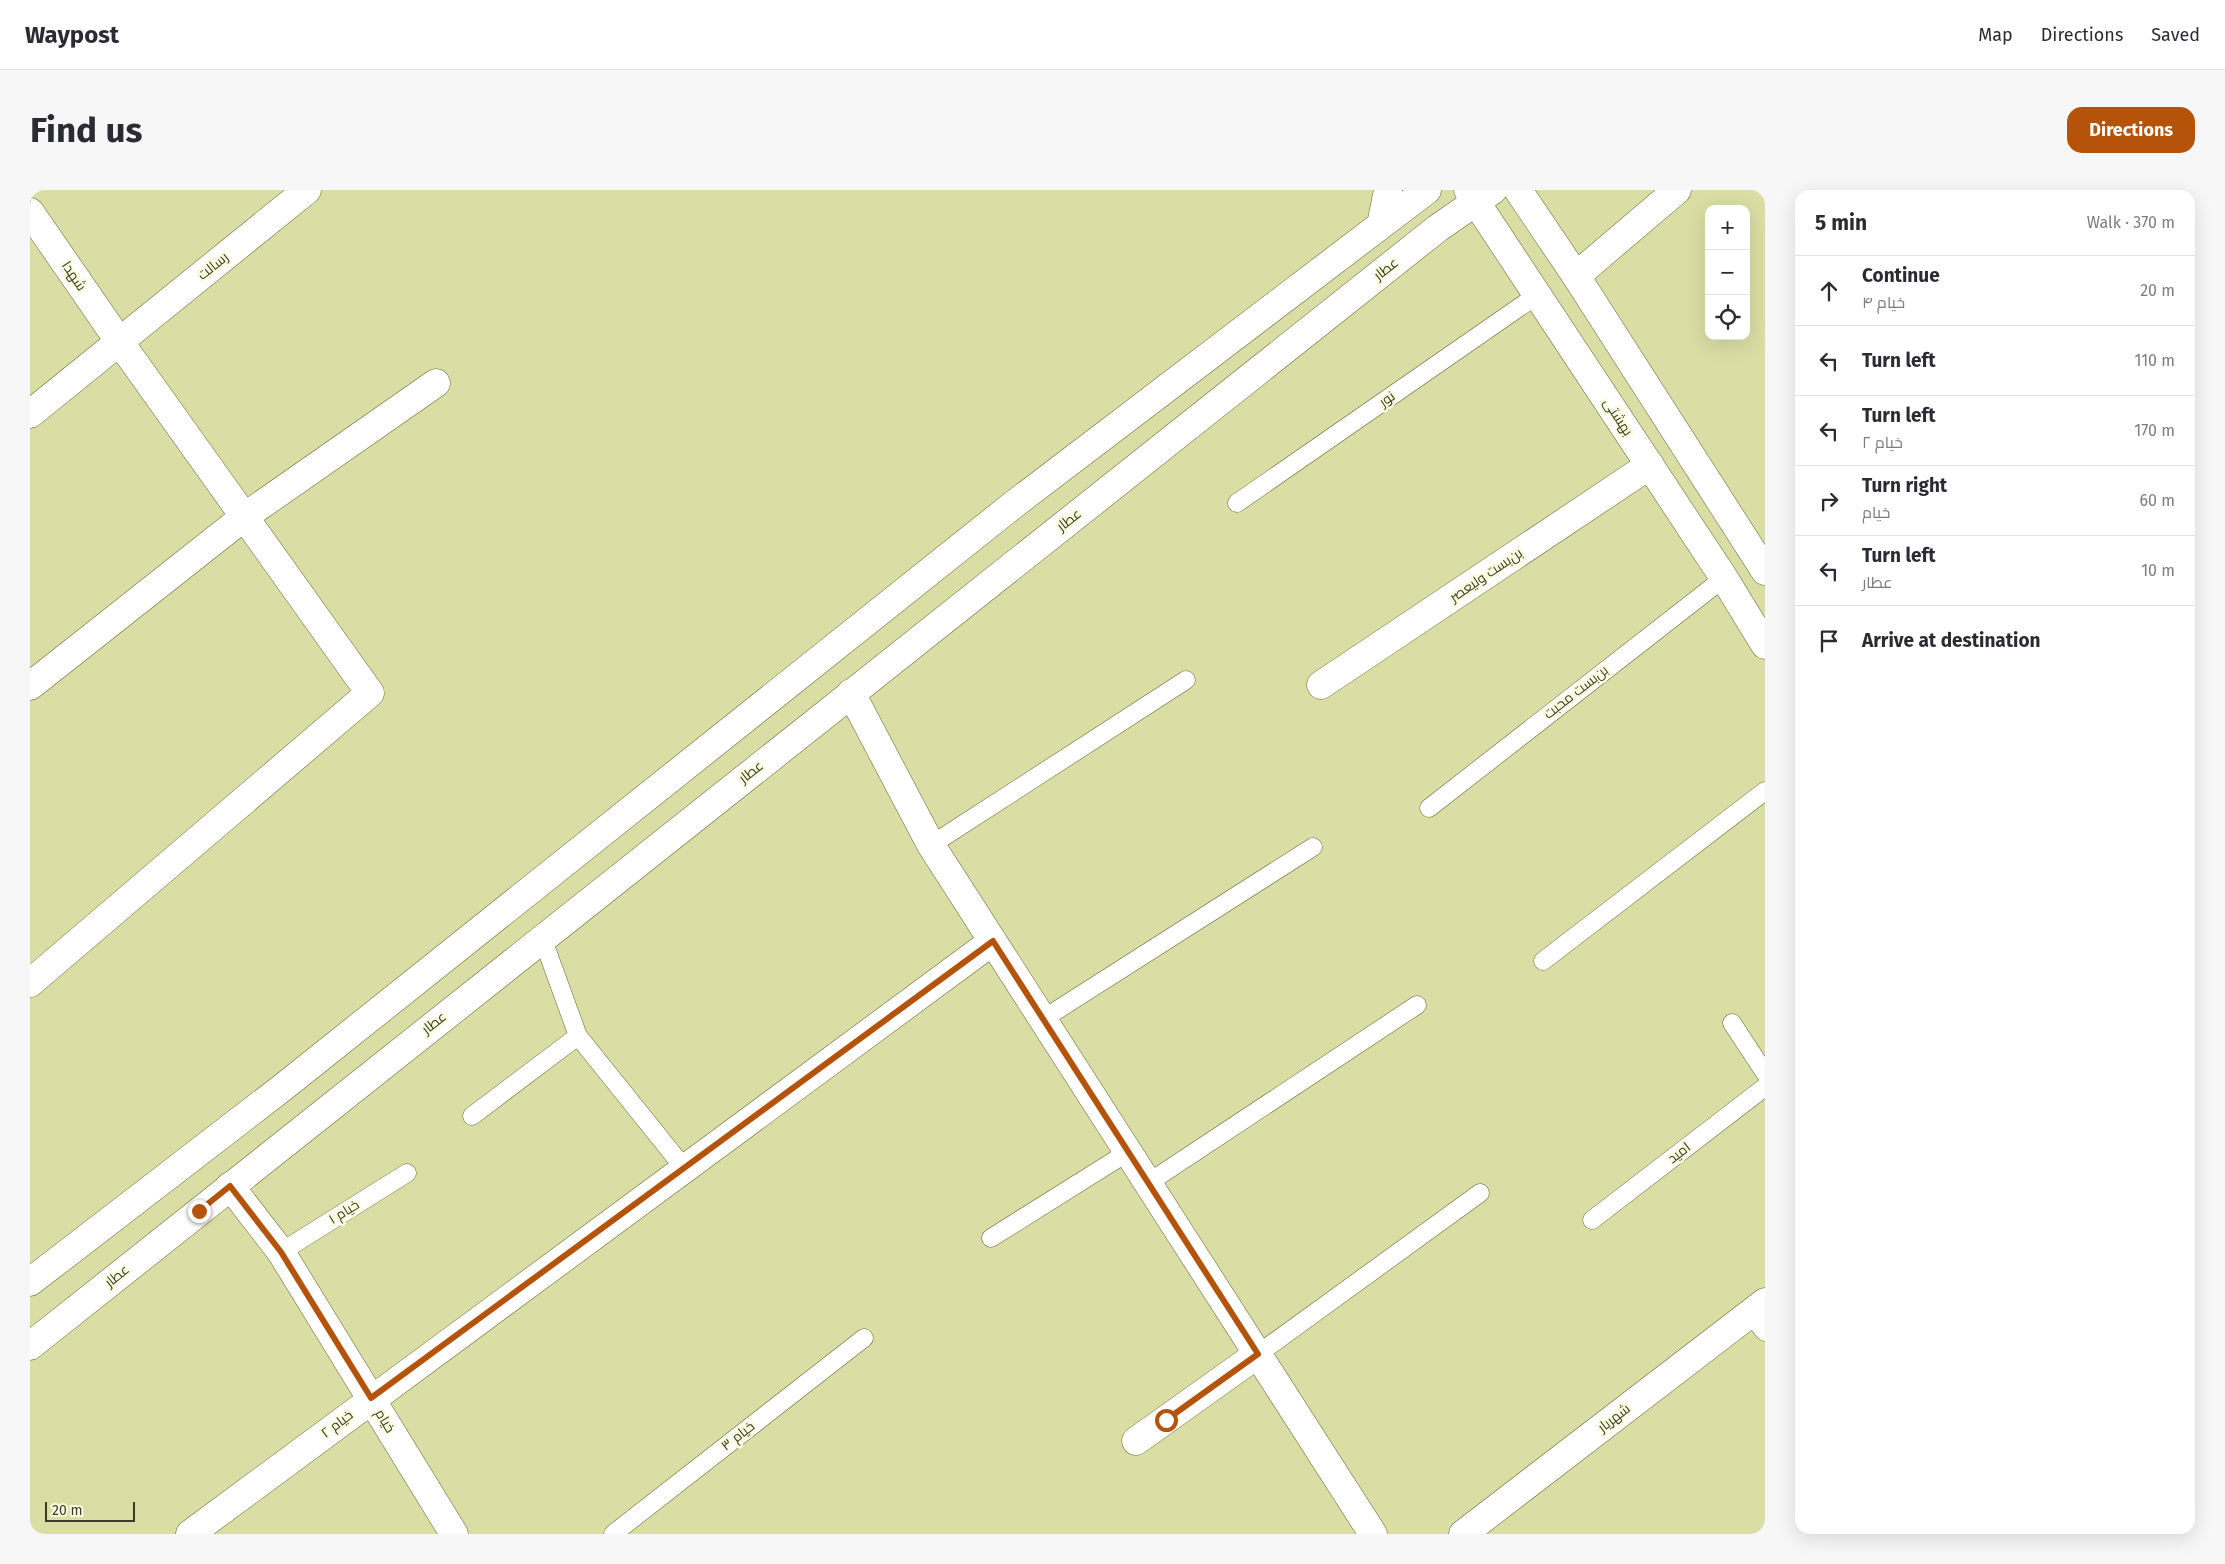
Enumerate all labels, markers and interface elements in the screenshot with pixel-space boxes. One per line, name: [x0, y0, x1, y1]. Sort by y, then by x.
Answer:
text: Waypost: [25, 21, 119, 49]
text: Map: [1978, 24, 2013, 46]
text: Directions: [2041, 24, 2123, 46]
text: Saved: [2151, 24, 2200, 46]
button: Directions: [2067, 107, 2195, 153]
text: Find us: [30, 109, 142, 151]
map controls: [1705, 205, 1750, 340]
button: +: [1705, 205, 1750, 250]
text: 5 min: [1815, 210, 1867, 236]
text: Walk · 370 m: [2087, 213, 2175, 232]
street label: رسالت: [194, 248, 232, 284]
button: −: [1705, 250, 1750, 295]
street label: عطار: [1370, 254, 1402, 285]
street label: شهدا: [58, 258, 90, 294]
text: Continue: [1862, 264, 1940, 287]
icon: ahead: [1815, 277, 1843, 305]
text: 20 m: [2140, 281, 2175, 300]
text: خیام ۴: [1862, 293, 1905, 312]
button: locate: [1705, 295, 1750, 340]
icon: left: [1815, 347, 1843, 375]
text: Turn left: [1862, 349, 1936, 372]
text: 110 m: [2134, 351, 2175, 370]
street label: نور: [1375, 388, 1398, 411]
street label: بهشتی: [1600, 395, 1636, 439]
text: Turn left: [1862, 404, 1936, 427]
icon: left: [1815, 417, 1843, 445]
text: 170 m: [2134, 421, 2175, 440]
text: خیام ۲: [1862, 433, 1903, 452]
text: Turn right: [1862, 474, 1947, 497]
icon: right: [1815, 487, 1843, 515]
text: 60 m: [2140, 491, 2175, 510]
text: خیام: [1862, 503, 1890, 522]
street label: عطار: [1053, 505, 1085, 536]
street label: بن‌بست ولیعصر: [1445, 544, 1526, 606]
text: Turn left: [1862, 544, 1936, 567]
icon: left: [1815, 557, 1843, 585]
text: 10 m: [2141, 561, 2175, 580]
text: عطار: [1862, 573, 1892, 592]
icon: arrive: [1815, 627, 1843, 655]
text: Arrive at destination: [1862, 629, 2041, 652]
street label: بن‌بست محبت: [1540, 661, 1612, 723]
street label: عطار: [735, 757, 767, 788]
street label: عطار: [418, 1008, 450, 1039]
street label: امید: [1664, 1139, 1694, 1167]
street label: خیام ۱: [326, 1196, 363, 1229]
route end: [188, 1200, 211, 1223]
street label: عطار: [101, 1261, 133, 1292]
street label: شهریار: [1594, 1400, 1634, 1437]
street label: خیام ۲: [318, 1406, 357, 1442]
street label: خیام: [370, 1406, 399, 1437]
route start: [1155, 1409, 1178, 1432]
street label: خیام ۳: [718, 1418, 759, 1455]
scale bar: [45, 1499, 135, 1522]
text: 20 m: [52, 1502, 82, 1519]

